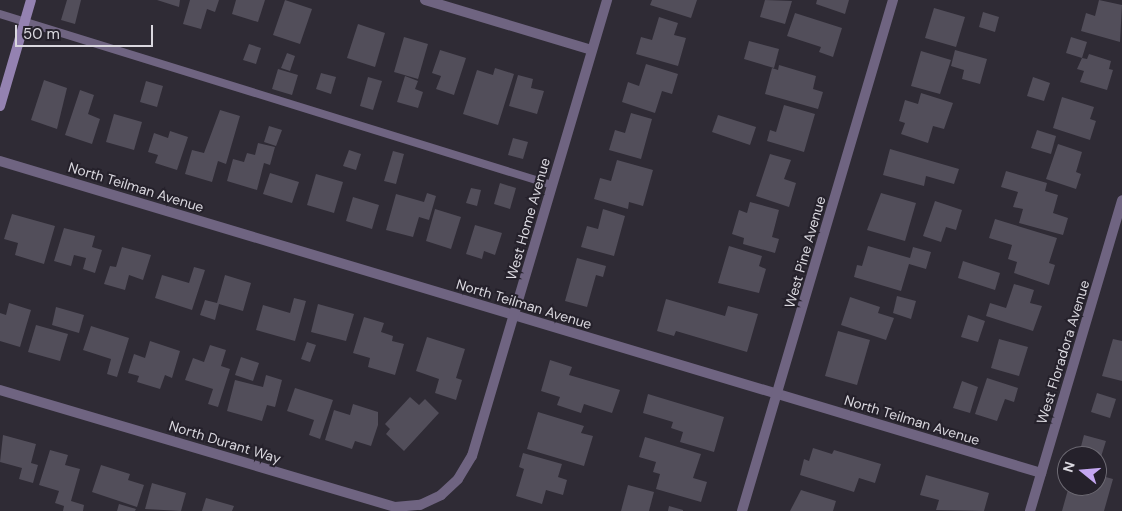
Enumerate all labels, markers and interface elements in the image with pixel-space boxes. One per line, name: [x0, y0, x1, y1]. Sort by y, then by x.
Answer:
scale bar: [18, 15, 155, 47]
text: 50 m: [23, 24, 60, 44]
street label: West Home Avenue: [503, 156, 553, 282]
street label: North Teilman Avenue: [66, 158, 206, 216]
street label: West Pine Avenue: [781, 194, 829, 310]
street label: North Teilman Avenue: [454, 275, 594, 333]
street label: West Floradora Avenue: [1033, 278, 1093, 426]
street label: North Teilman Avenue: [842, 391, 982, 449]
street label: North Durant Way: [167, 417, 283, 467]
north arrow: [1057, 446, 1107, 496]
text: N: [1059, 459, 1079, 474]

